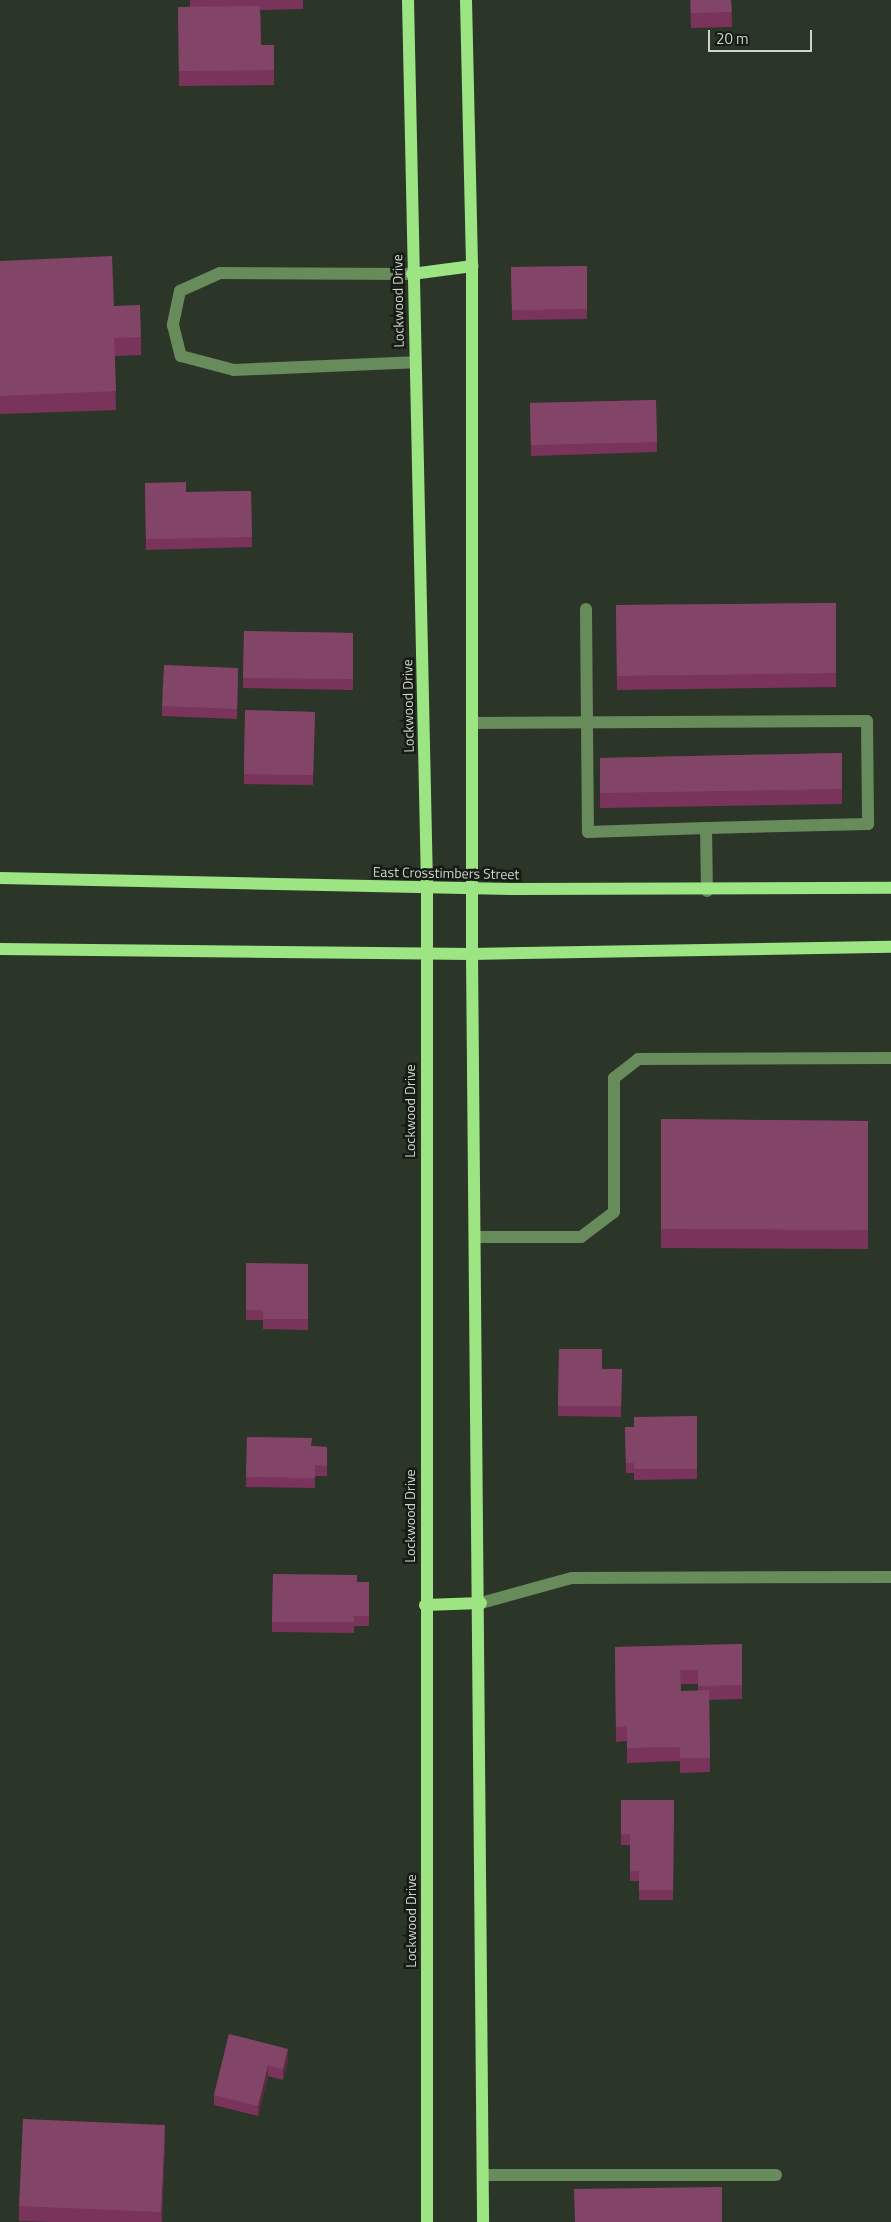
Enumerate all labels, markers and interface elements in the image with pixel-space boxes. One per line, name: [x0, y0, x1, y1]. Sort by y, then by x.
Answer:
scale bar: [711, 20, 815, 52]
text: 20 m: [716, 27, 749, 50]
street label: Lockwood Drive: [389, 254, 407, 348]
street label: Lockwood Drive: [399, 659, 417, 753]
street label: East Crosstimbers Street: [373, 863, 519, 883]
street label: Lockwood Drive: [402, 1064, 418, 1158]
street label: Lockwood Drive: [402, 1469, 418, 1563]
street label: Lockwood Drive: [403, 1874, 419, 1968]

